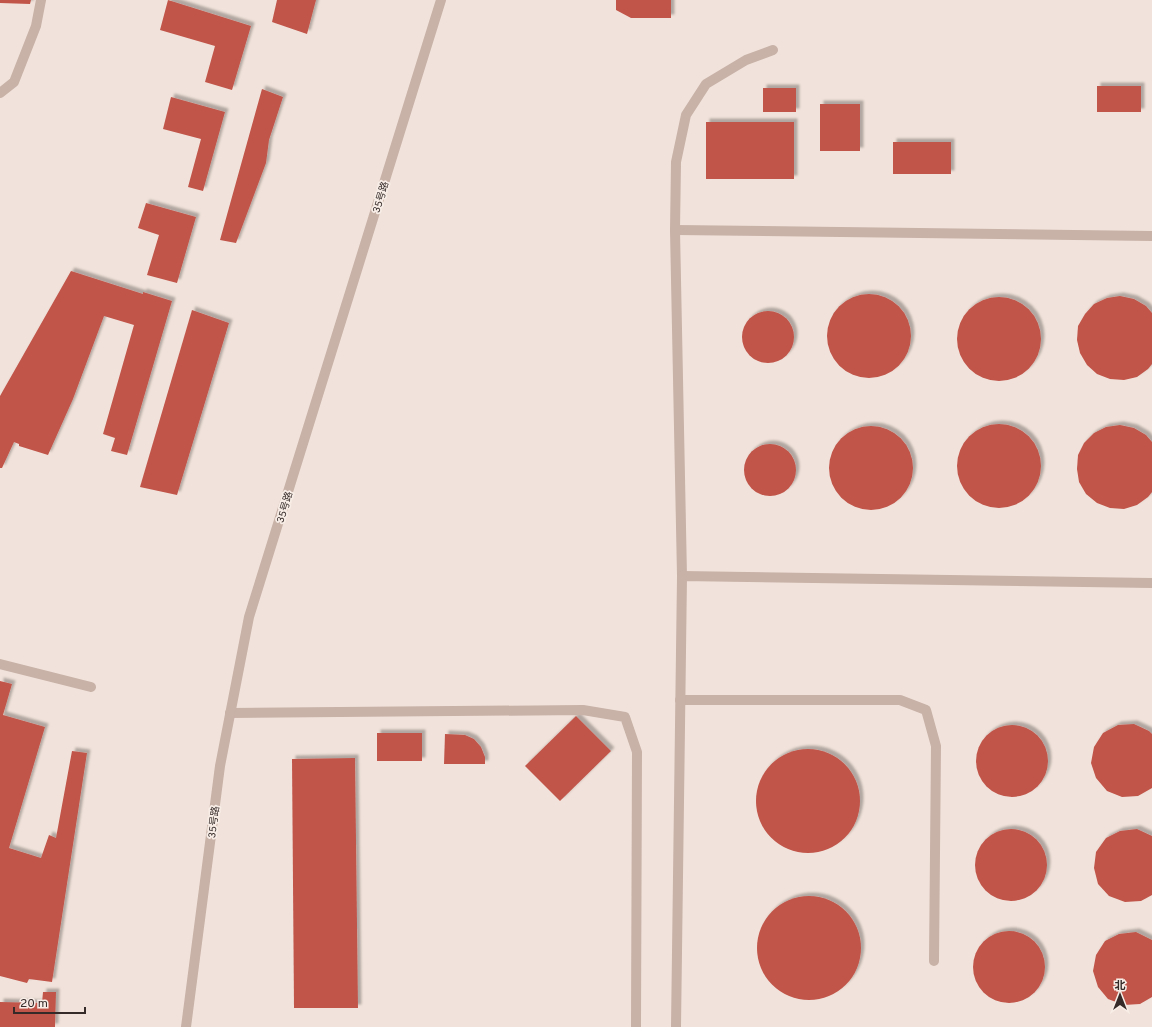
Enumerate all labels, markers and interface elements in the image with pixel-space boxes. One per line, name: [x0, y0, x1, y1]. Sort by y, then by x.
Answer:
street label: 35号路: [371, 180, 392, 215]
street label: 35号路: [275, 490, 296, 525]
street label: 35号路: [206, 805, 223, 839]
north arrow: [1100, 975, 1140, 1015]
text: 北: [1115, 979, 1126, 993]
scale bar: [14, 989, 85, 1015]
text: 20 m: [20, 996, 48, 1012]

